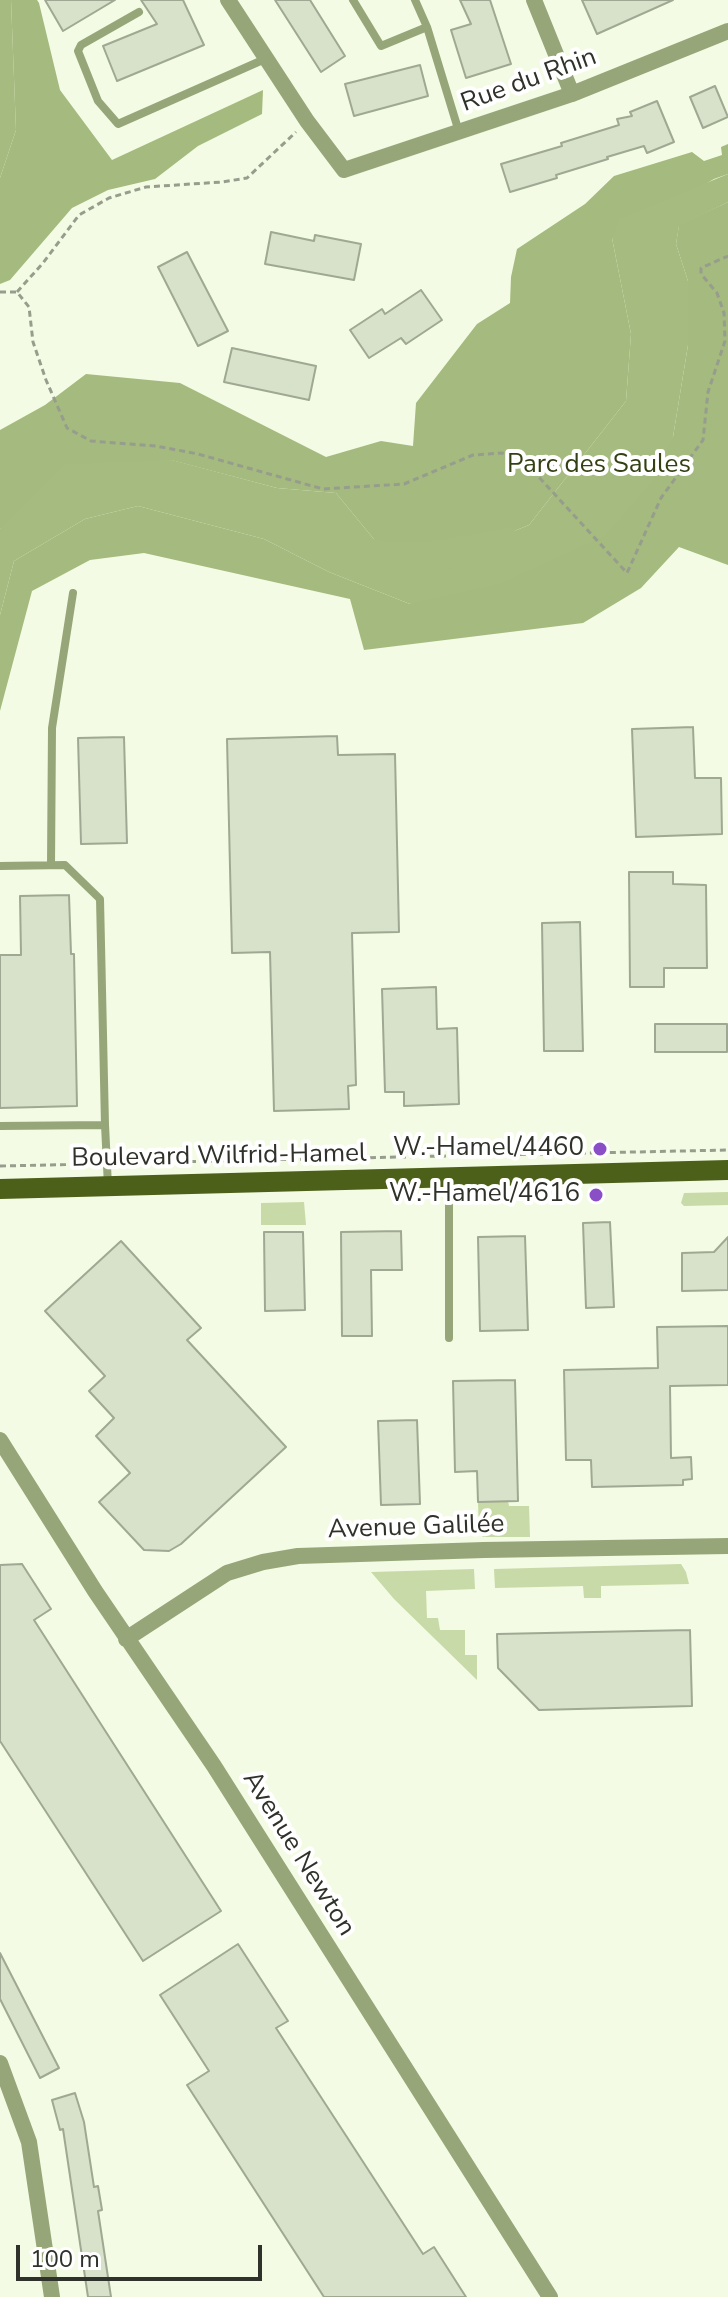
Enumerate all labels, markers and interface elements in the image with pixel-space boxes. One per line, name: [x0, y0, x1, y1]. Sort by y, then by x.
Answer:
street label: Rue du Rhin: [457, 42, 601, 120]
park label: Parc des Saules: [507, 450, 691, 482]
place label: W.-Hamel/4460: [393, 1133, 584, 1165]
street label: Boulevard Wilfrid-Hamel: [71, 1139, 367, 1175]
marker: W.-Hamel/4460: [591, 1140, 609, 1158]
place label: W.-Hamel/4616: [389, 1179, 580, 1211]
marker: W.-Hamel/4616: [587, 1186, 605, 1204]
street label: Avenue Galilée: [327, 1509, 505, 1547]
street label: Avenue Newton: [235, 1766, 361, 1942]
scale bar: [20, 2229, 266, 2279]
text: 100 m: [30, 2243, 100, 2275]

